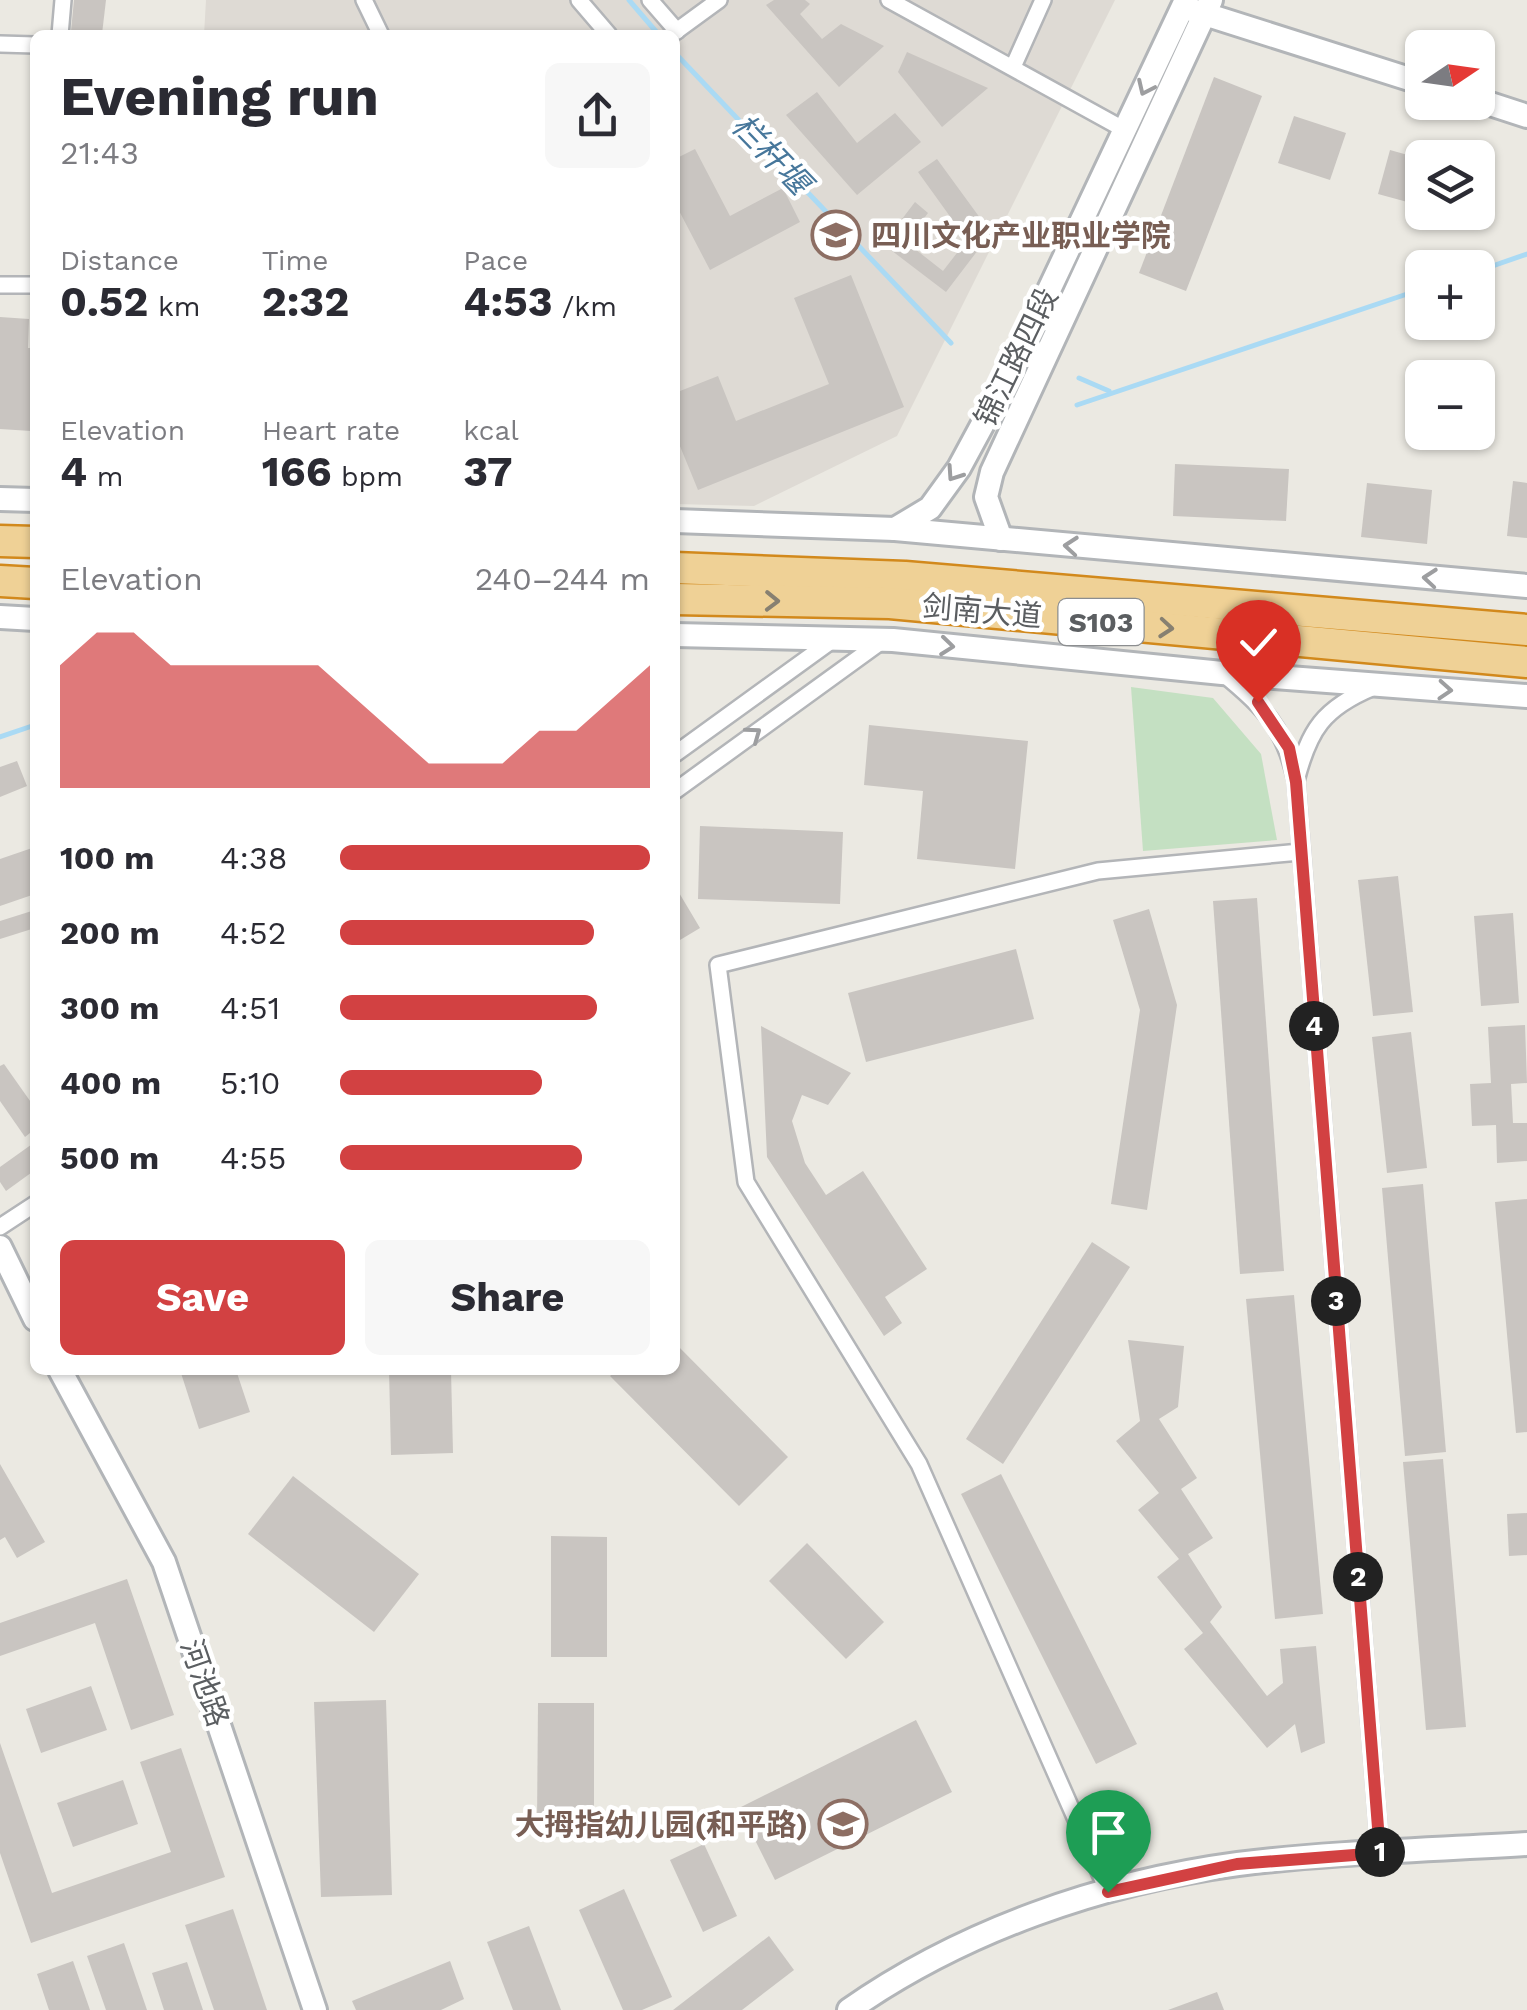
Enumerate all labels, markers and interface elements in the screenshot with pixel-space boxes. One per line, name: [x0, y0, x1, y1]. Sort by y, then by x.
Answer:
north arrow: [1405, 30, 1495, 120]
map controls: [1405, 30, 1495, 450]
button: share: [545, 63, 650, 168]
text: Evening run: [60, 64, 379, 128]
one-way arrow: [1137, 78, 1157, 96]
water label: 栏杆堰: [724, 106, 821, 205]
text: 21:43: [60, 134, 139, 172]
button: layers: [1405, 140, 1495, 230]
school or university icon: 四川文化产业职业学院: [810, 209, 862, 261]
place label: 四川文化产业职业学院: [871, 218, 1171, 253]
text: Distance: [60, 244, 179, 277]
text: Time: [262, 244, 328, 277]
text: Pace: [463, 244, 528, 277]
button: +: [1405, 250, 1495, 340]
text: 0.52: [60, 277, 148, 326]
text: 2:32: [262, 277, 349, 326]
text: 4:53: [463, 277, 553, 326]
street label: 锦江路四段: [967, 282, 1065, 432]
text: km: [148, 290, 200, 323]
text: /km: [553, 290, 617, 323]
button: −: [1405, 360, 1495, 450]
text: Elevation: [60, 414, 185, 447]
text: Heart rate: [262, 414, 400, 447]
text: kcal: [463, 414, 519, 447]
text: 4: [60, 447, 87, 496]
text: 166: [262, 447, 332, 496]
text: 37: [463, 447, 513, 496]
text: m: [87, 460, 123, 493]
text: bpm: [332, 460, 403, 493]
one-way arrow: [948, 463, 967, 481]
one-way arrow: [1063, 535, 1079, 557]
text: Elevation: [60, 560, 203, 598]
text: 240–244 m: [475, 560, 650, 598]
one-way arrow: [1421, 567, 1437, 589]
street label: 剑南大道: [921, 588, 1043, 634]
one-way arrow: [765, 590, 781, 611]
road number: S103: [1058, 599, 1144, 645]
pin: [1216, 600, 1301, 703]
icon: check: [1231, 615, 1286, 670]
one-way arrow: [1159, 617, 1175, 639]
one-way arrow: [940, 634, 956, 656]
one-way arrow: [1438, 679, 1454, 700]
one-way arrow: [743, 728, 761, 745]
text: 100 m: [60, 839, 154, 877]
text: 4:38: [220, 839, 287, 877]
text: 200 m: [60, 914, 160, 952]
text: 4:52: [220, 914, 286, 952]
text: 300 m: [60, 989, 159, 1027]
text: 4:51: [220, 989, 280, 1027]
pin: 4: [1289, 1001, 1339, 1051]
text: 4: [1305, 1009, 1323, 1042]
text: 400 m: [60, 1064, 161, 1102]
text: 5:10: [220, 1064, 280, 1102]
text: 500 m: [60, 1139, 159, 1177]
text: 4:55: [220, 1139, 286, 1177]
button: Save: [60, 1240, 345, 1355]
button: Share: [365, 1240, 650, 1355]
pin: 3: [1311, 1276, 1361, 1326]
text: 3: [1328, 1284, 1344, 1317]
pin: 2: [1333, 1552, 1383, 1602]
text: 2: [1350, 1560, 1366, 1593]
street label: 河池路: [174, 1635, 236, 1731]
pin: [1066, 1790, 1151, 1893]
school or university icon: 大拇指幼儿园(和平路): [817, 1798, 869, 1850]
icon: arrive: [1081, 1805, 1136, 1860]
place label: 大拇指幼儿园(和平路): [515, 1807, 808, 1842]
pin: 1: [1355, 1827, 1405, 1877]
text: 1: [1374, 1835, 1386, 1868]

